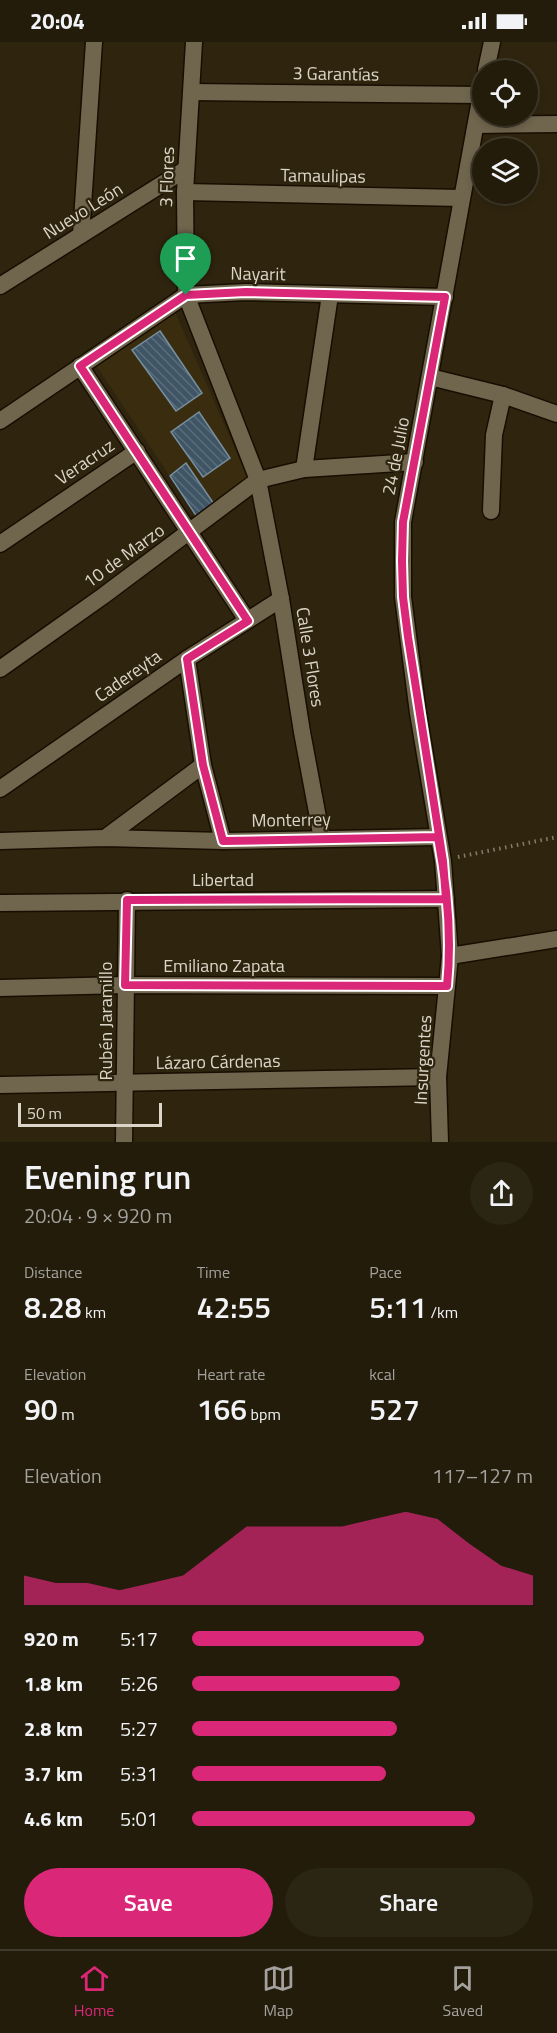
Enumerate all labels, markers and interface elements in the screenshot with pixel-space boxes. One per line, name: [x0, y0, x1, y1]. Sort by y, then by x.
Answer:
text: 20:04: [30, 4, 85, 38]
street label: 3 Garantías: [292, 59, 380, 88]
map controls: [472, 60, 538, 204]
button: locate: [472, 60, 538, 126]
button: layers: [472, 138, 538, 204]
street label: 3 Flores: [152, 146, 181, 208]
street label: Tamaulipas: [280, 161, 366, 190]
street label: Nuevo León: [38, 175, 128, 246]
pin: [160, 233, 211, 295]
icon: arrive: [169, 242, 202, 275]
street label: Nayarit: [230, 260, 286, 287]
street label: 24 de Julio: [375, 415, 416, 497]
street label: Veracruz: [50, 432, 120, 491]
street label: 10 de Marzo: [77, 517, 170, 594]
street label: Calle 3 Flores: [289, 605, 332, 709]
street label: Cadereyta: [89, 643, 167, 709]
street label: Monterrey: [251, 805, 331, 834]
street label: Libertad: [192, 866, 254, 893]
street label: Emiliano Zapata: [163, 952, 285, 979]
street label: Rubén Jaramillo: [92, 961, 119, 1081]
street label: Insurgentes: [407, 1014, 438, 1106]
street label: Lázaro Cárdenas: [155, 1047, 281, 1076]
scale bar: [18, 1100, 162, 1128]
text: 50 m: [27, 1101, 62, 1125]
text: Evening run: [24, 1152, 191, 1202]
button: share: [470, 1162, 533, 1225]
text: 20:04 · 9 × 920 m: [24, 1200, 172, 1231]
text: Distance: [24, 1260, 82, 1284]
text: Time: [197, 1260, 230, 1284]
text: Pace: [369, 1260, 402, 1284]
text: 8.28: [24, 1284, 82, 1330]
text: 42:55: [197, 1284, 271, 1330]
text: 5:11: [369, 1284, 427, 1330]
text: km: [82, 1300, 106, 1324]
text: /km: [427, 1300, 458, 1324]
text: Elevation: [24, 1362, 86, 1386]
text: Heart rate: [197, 1362, 265, 1386]
text: kcal: [369, 1362, 395, 1386]
text: 90: [24, 1386, 58, 1432]
text: 166: [197, 1386, 247, 1432]
text: 527: [369, 1386, 420, 1432]
text: m: [58, 1402, 75, 1426]
text: bpm: [247, 1402, 281, 1426]
text: Elevation: [24, 1460, 102, 1491]
text: 117–127 m: [432, 1460, 533, 1491]
text: 920 m: [24, 1623, 79, 1654]
text: 5:17: [120, 1623, 158, 1654]
text: 1.8 km: [24, 1668, 83, 1699]
text: 5:26: [120, 1668, 158, 1699]
text: 2.8 km: [24, 1713, 83, 1744]
text: 5:27: [120, 1713, 158, 1744]
text: 3.7 km: [24, 1758, 83, 1789]
text: 5:31: [120, 1758, 158, 1789]
text: 4.6 km: [24, 1803, 83, 1834]
text: 5:01: [120, 1803, 158, 1834]
button: Save: [24, 1868, 273, 1937]
button: Share: [285, 1868, 533, 1937]
tab: Home: [74, 1962, 114, 2022]
tab: Map: [262, 1962, 295, 2022]
tab: Saved: [442, 1962, 483, 2022]

